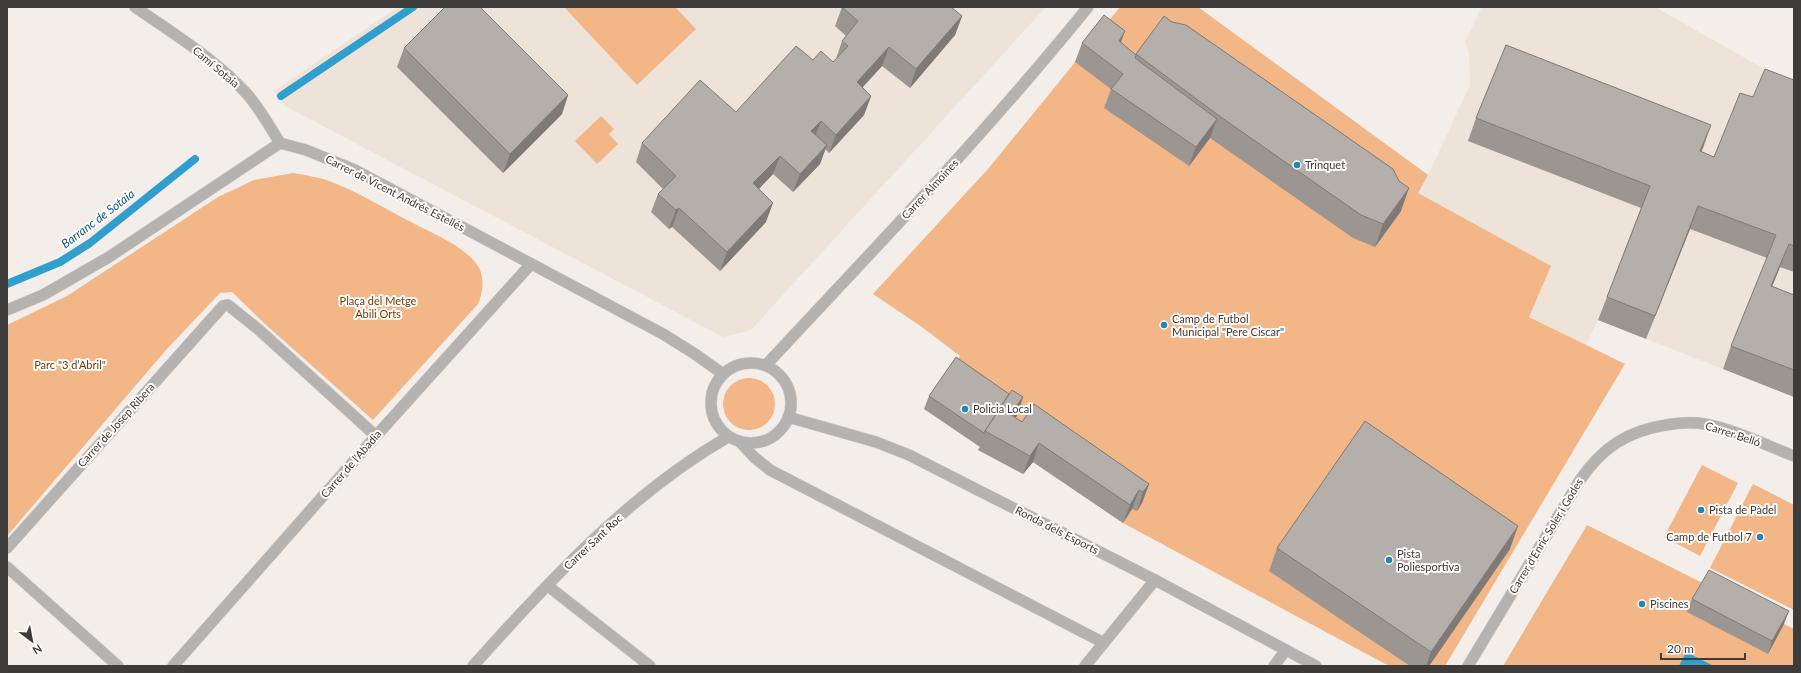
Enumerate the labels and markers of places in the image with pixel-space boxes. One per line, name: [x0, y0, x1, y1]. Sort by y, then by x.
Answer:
place label: Trinquet: [1305, 158, 1345, 171]
marker: Trinquet: [1292, 160, 1302, 170]
place label: Camp de Futbol Municipal "Pere Ciscar": [1172, 312, 1284, 338]
marker: Camp de Futbol Municipal "Pere Ciscar": [1159, 320, 1169, 330]
place label: Policia Local: [973, 402, 1032, 415]
marker: Policia Local: [960, 404, 970, 414]
place label: Pista de Pàdel: [1709, 503, 1776, 516]
marker: Pista de Pàdel: [1696, 505, 1706, 515]
place label: Camp de Futbol 7: [1666, 530, 1752, 543]
marker: Camp de Futbol 7: [1755, 532, 1765, 542]
place label: Pista Poliesportiva: [1397, 547, 1460, 573]
marker: Pista Poliesportiva: [1384, 555, 1394, 565]
place label: Piscines: [1650, 597, 1689, 610]
marker: Piscines: [1637, 599, 1647, 609]

